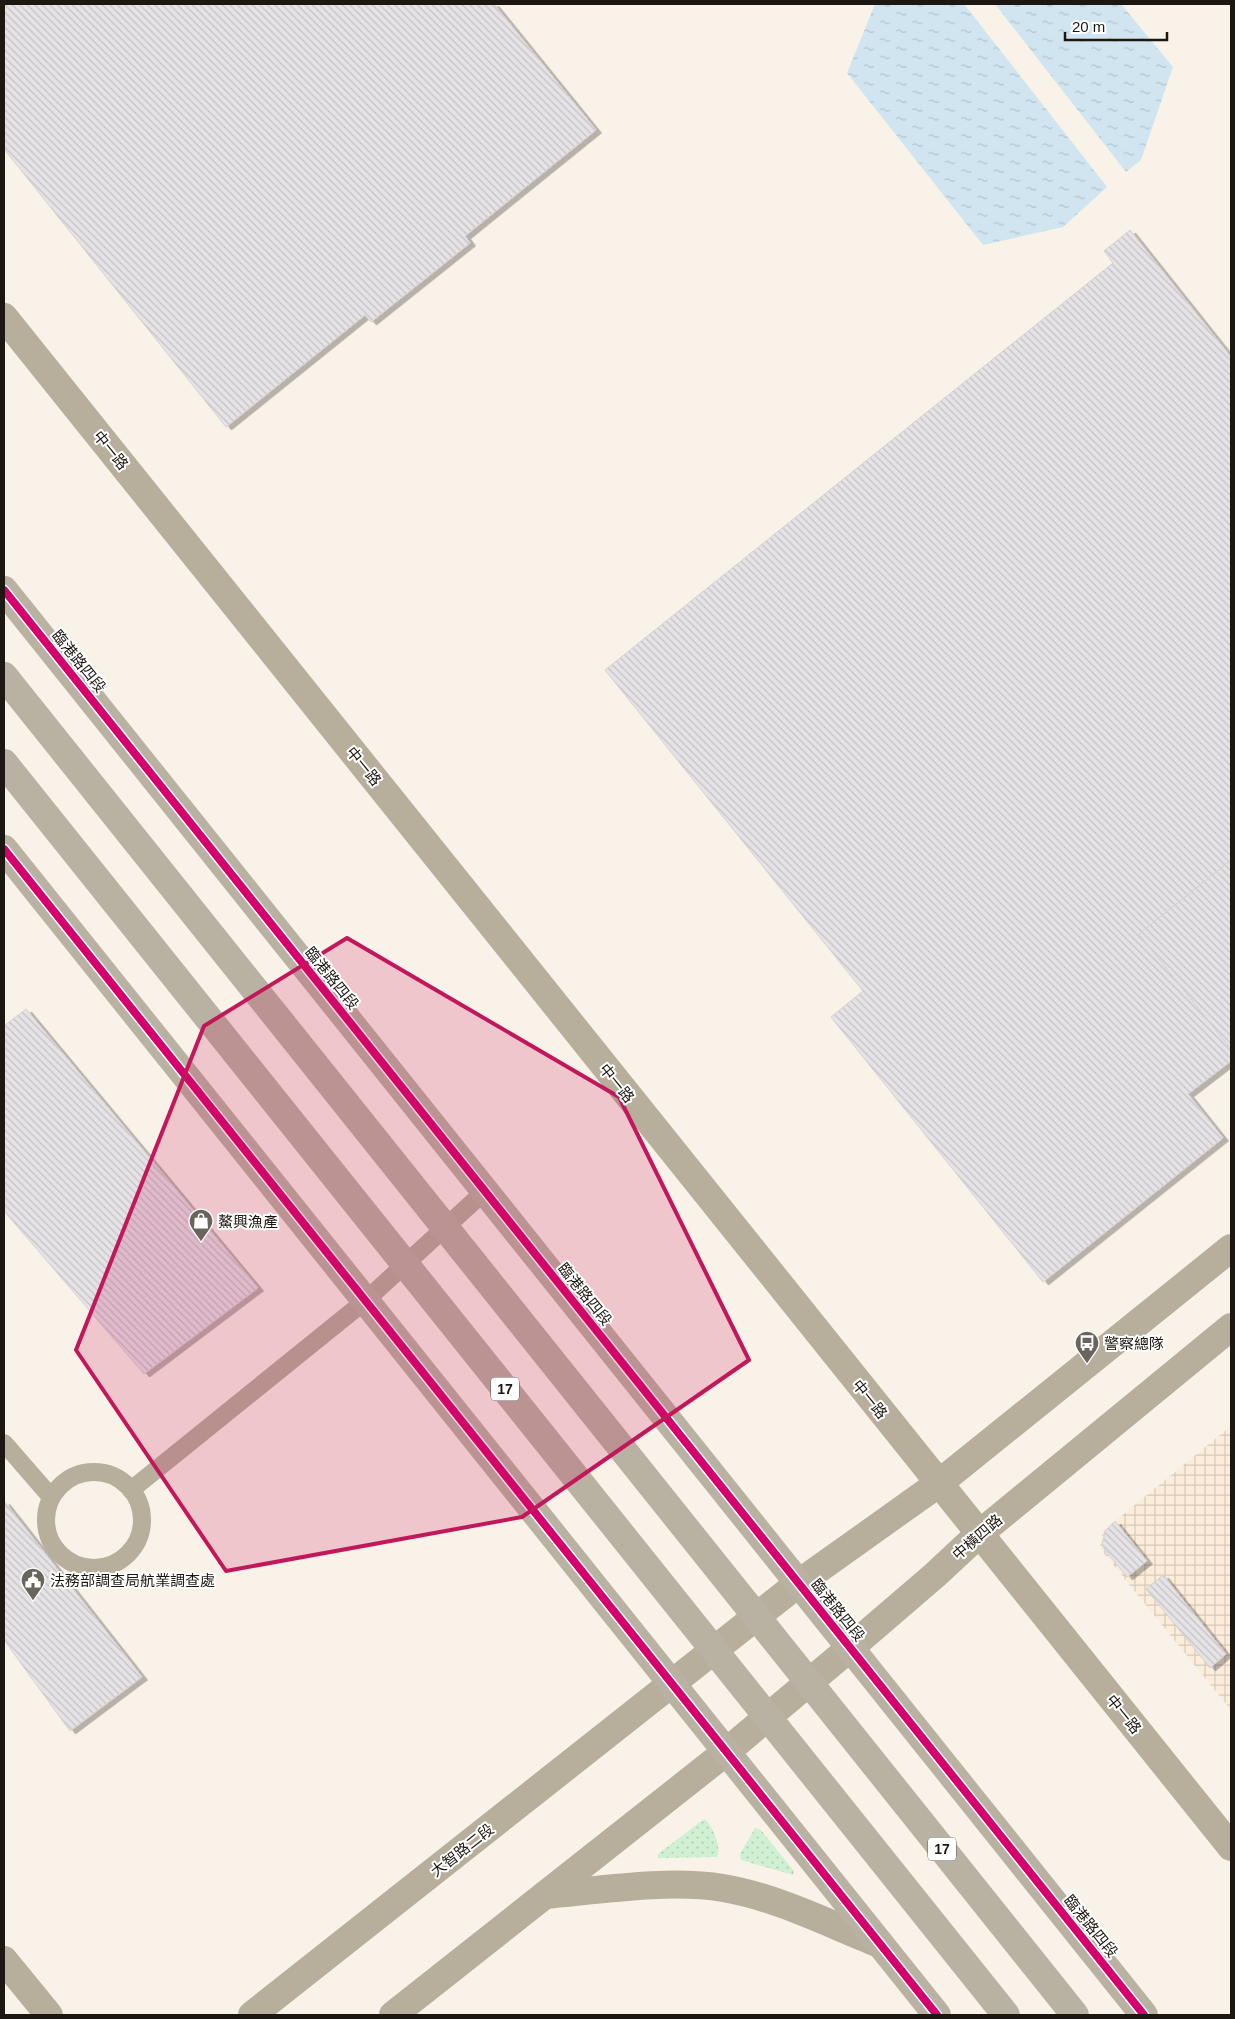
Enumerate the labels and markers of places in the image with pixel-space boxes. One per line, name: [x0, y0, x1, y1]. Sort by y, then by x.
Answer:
shop icon: 鰲興漁產: [188, 1208, 214, 1242]
place label: 鰲興漁產: [218, 1213, 278, 1230]
bus stop icon: 警察總隊: [1074, 1330, 1100, 1364]
place label: 警察總隊: [1104, 1335, 1164, 1352]
public building icon: 法務部調查局航業調查處: [20, 1567, 46, 1601]
place label: 法務部調查局航業調查處: [50, 1572, 215, 1589]

